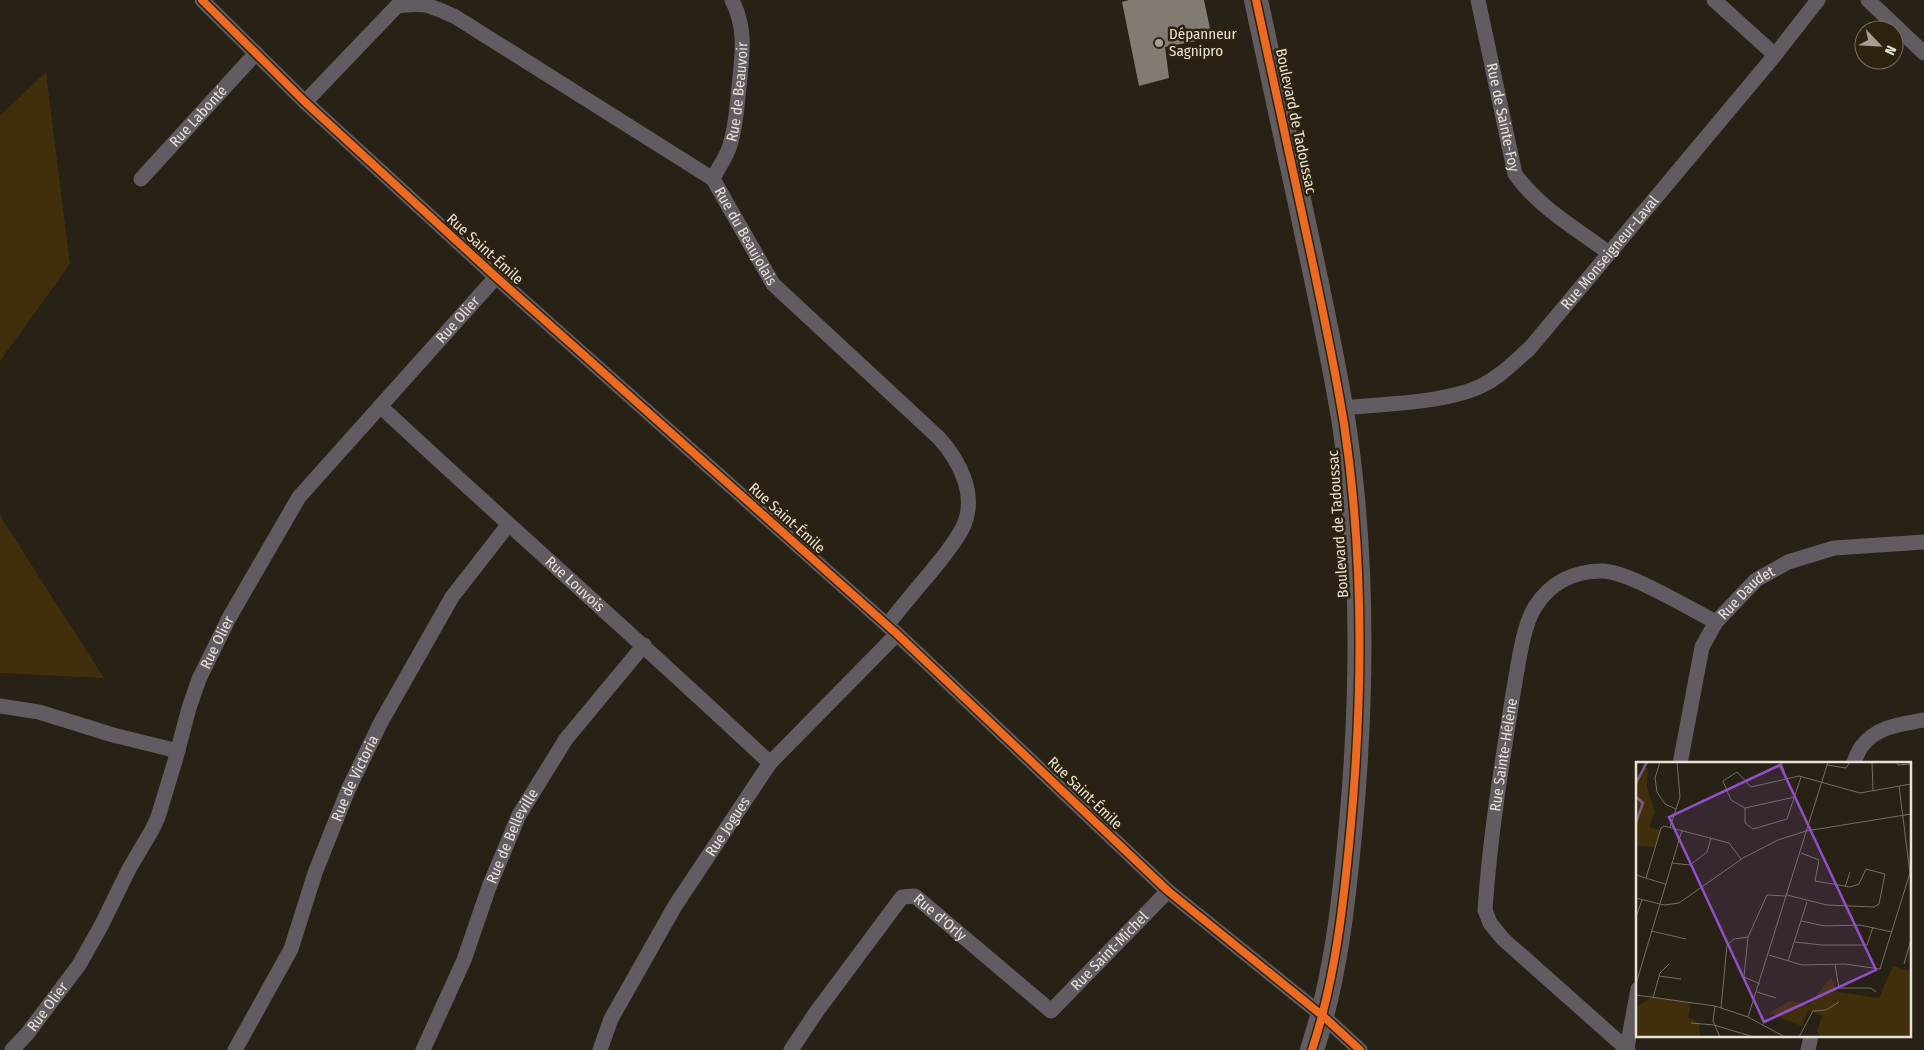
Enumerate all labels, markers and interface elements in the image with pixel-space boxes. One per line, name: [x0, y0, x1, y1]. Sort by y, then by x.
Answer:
north arrow: [1854, 20, 1904, 70]
place label: Dépanneur Sagnipro: [1169, 25, 1237, 60]
marker: Dépanneur Sagnipro: [1153, 37, 1165, 49]
street label: Rue de Beauvoir: [722, 41, 751, 144]
text: N: [1881, 43, 1900, 58]
street label: Boulevard de Tadoussac: [1272, 47, 1320, 196]
street label: Rue de Sainte-Foy: [1483, 61, 1523, 174]
street label: Rue Labonté: [166, 82, 231, 151]
street label: Rue du Beaujolais: [711, 184, 781, 289]
street label: Rue Monseigneur-Laval: [1557, 192, 1663, 313]
street label: Rue Saint-Émile: [443, 210, 527, 288]
street label: Rue Olier: [432, 292, 484, 347]
street label: Boulevard de Tadoussac: [1324, 449, 1352, 598]
street label: Rue Saint-Émile: [745, 479, 829, 557]
street label: Rue Louvois: [542, 553, 608, 615]
street label: Rue Daudet: [1714, 562, 1778, 623]
street label: Rue Olier: [196, 612, 238, 672]
street label: Rue Sainte-Hélène: [1486, 697, 1521, 813]
street label: Rue de Victoria: [327, 732, 382, 824]
street label: Rue Saint-Émile: [1044, 753, 1126, 833]
inset map: [1636, 762, 1912, 1038]
street label: Rue de Belleville: [482, 785, 542, 886]
street label: Rue Jogues: [702, 794, 754, 860]
street label: Rue d'Orly: [910, 890, 970, 945]
street label: Rue Saint-Michel: [1067, 908, 1152, 994]
street label: Rue Olier: [23, 978, 72, 1035]

